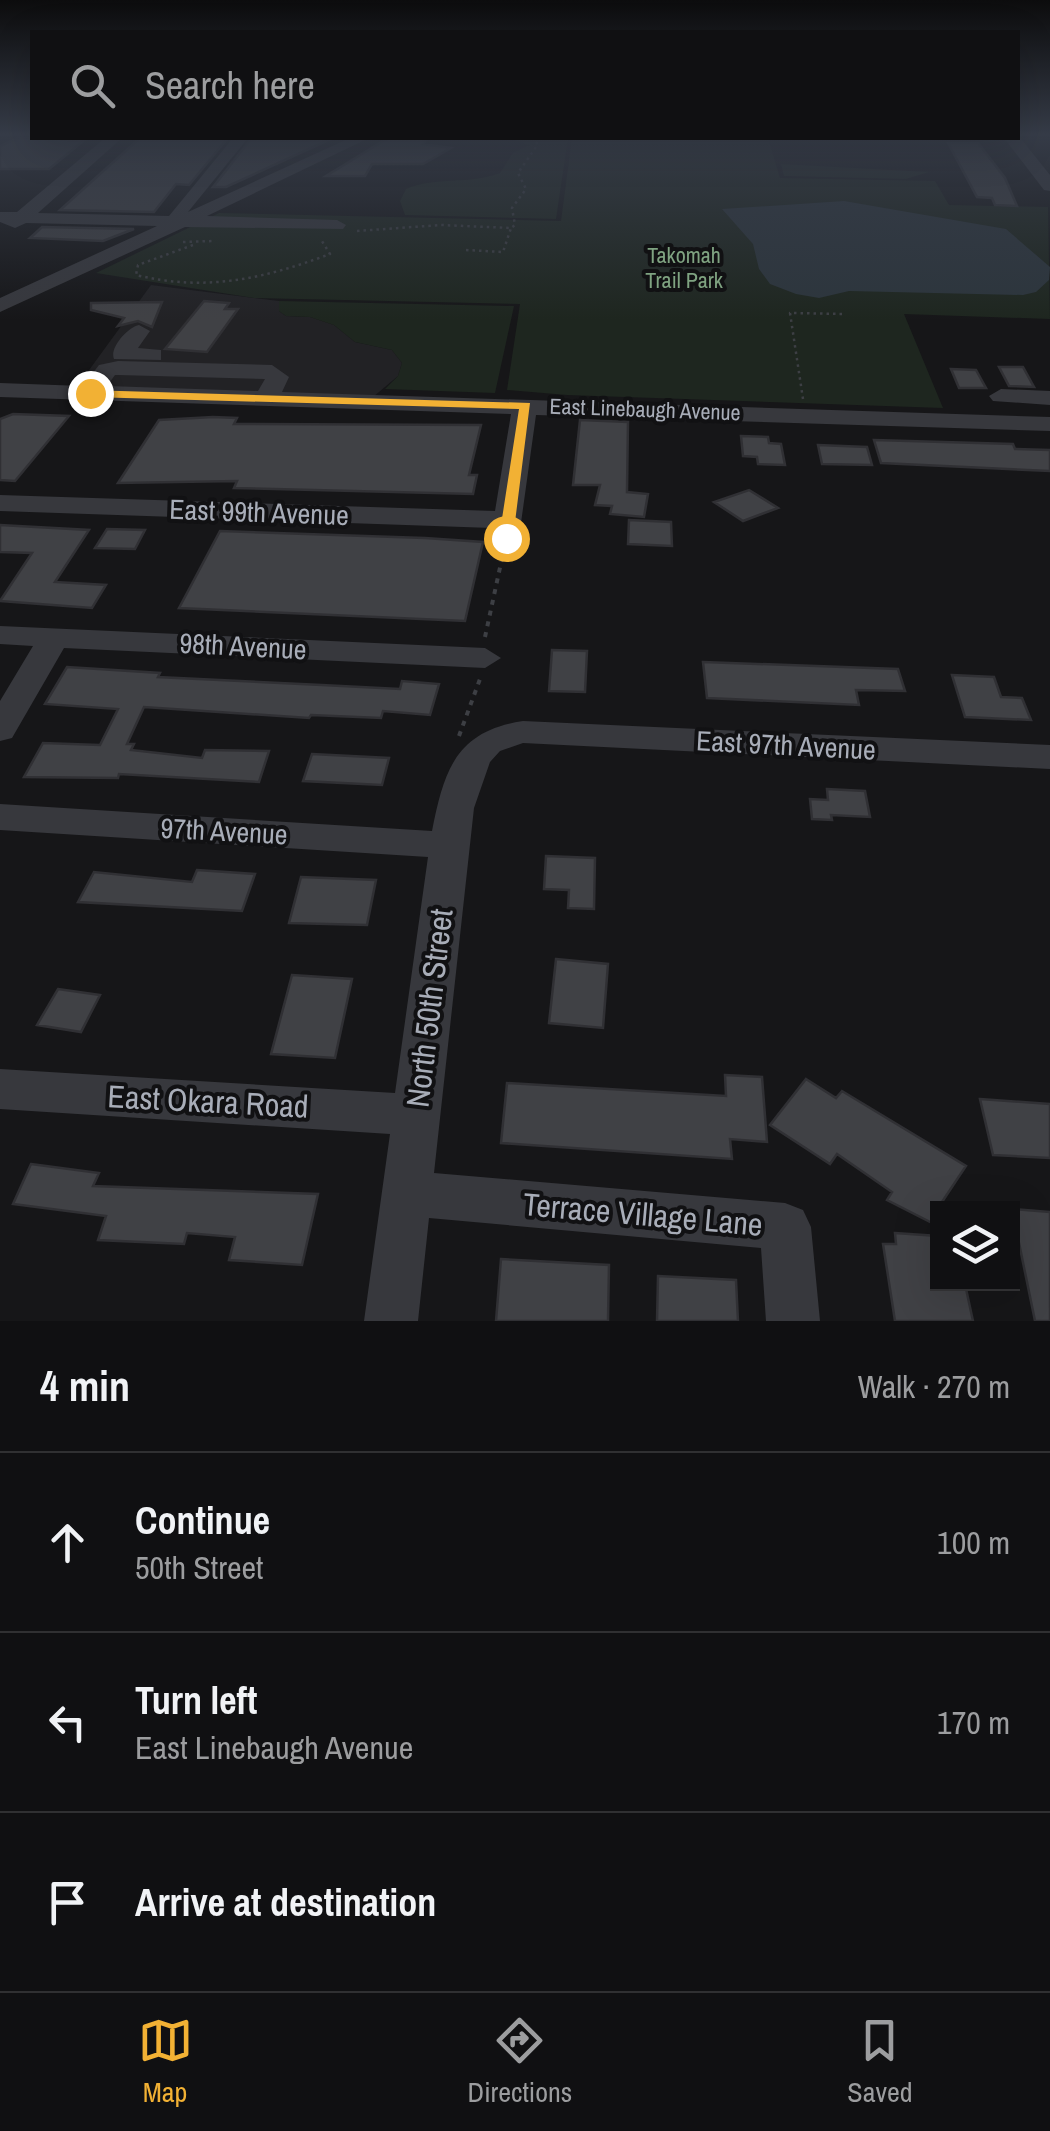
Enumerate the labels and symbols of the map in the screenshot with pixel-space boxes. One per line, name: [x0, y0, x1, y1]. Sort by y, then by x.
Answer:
park label: Takomah Trail Park: [645, 240, 724, 295]
route end: [68, 371, 114, 417]
street label: East Linebaugh Avenue: [549, 391, 741, 427]
street label: East 99th Avenue: [169, 490, 349, 534]
route start: [484, 516, 530, 562]
street label: 98th Avenue: [178, 624, 308, 668]
street label: East 97th Avenue: [695, 721, 877, 769]
street label: 97th Avenue: [159, 809, 289, 853]
street label: North 50th Street: [395, 906, 463, 1110]
street label: East Okara Road: [106, 1074, 310, 1128]
street label: Terrace Village Lane: [521, 1182, 765, 1246]

